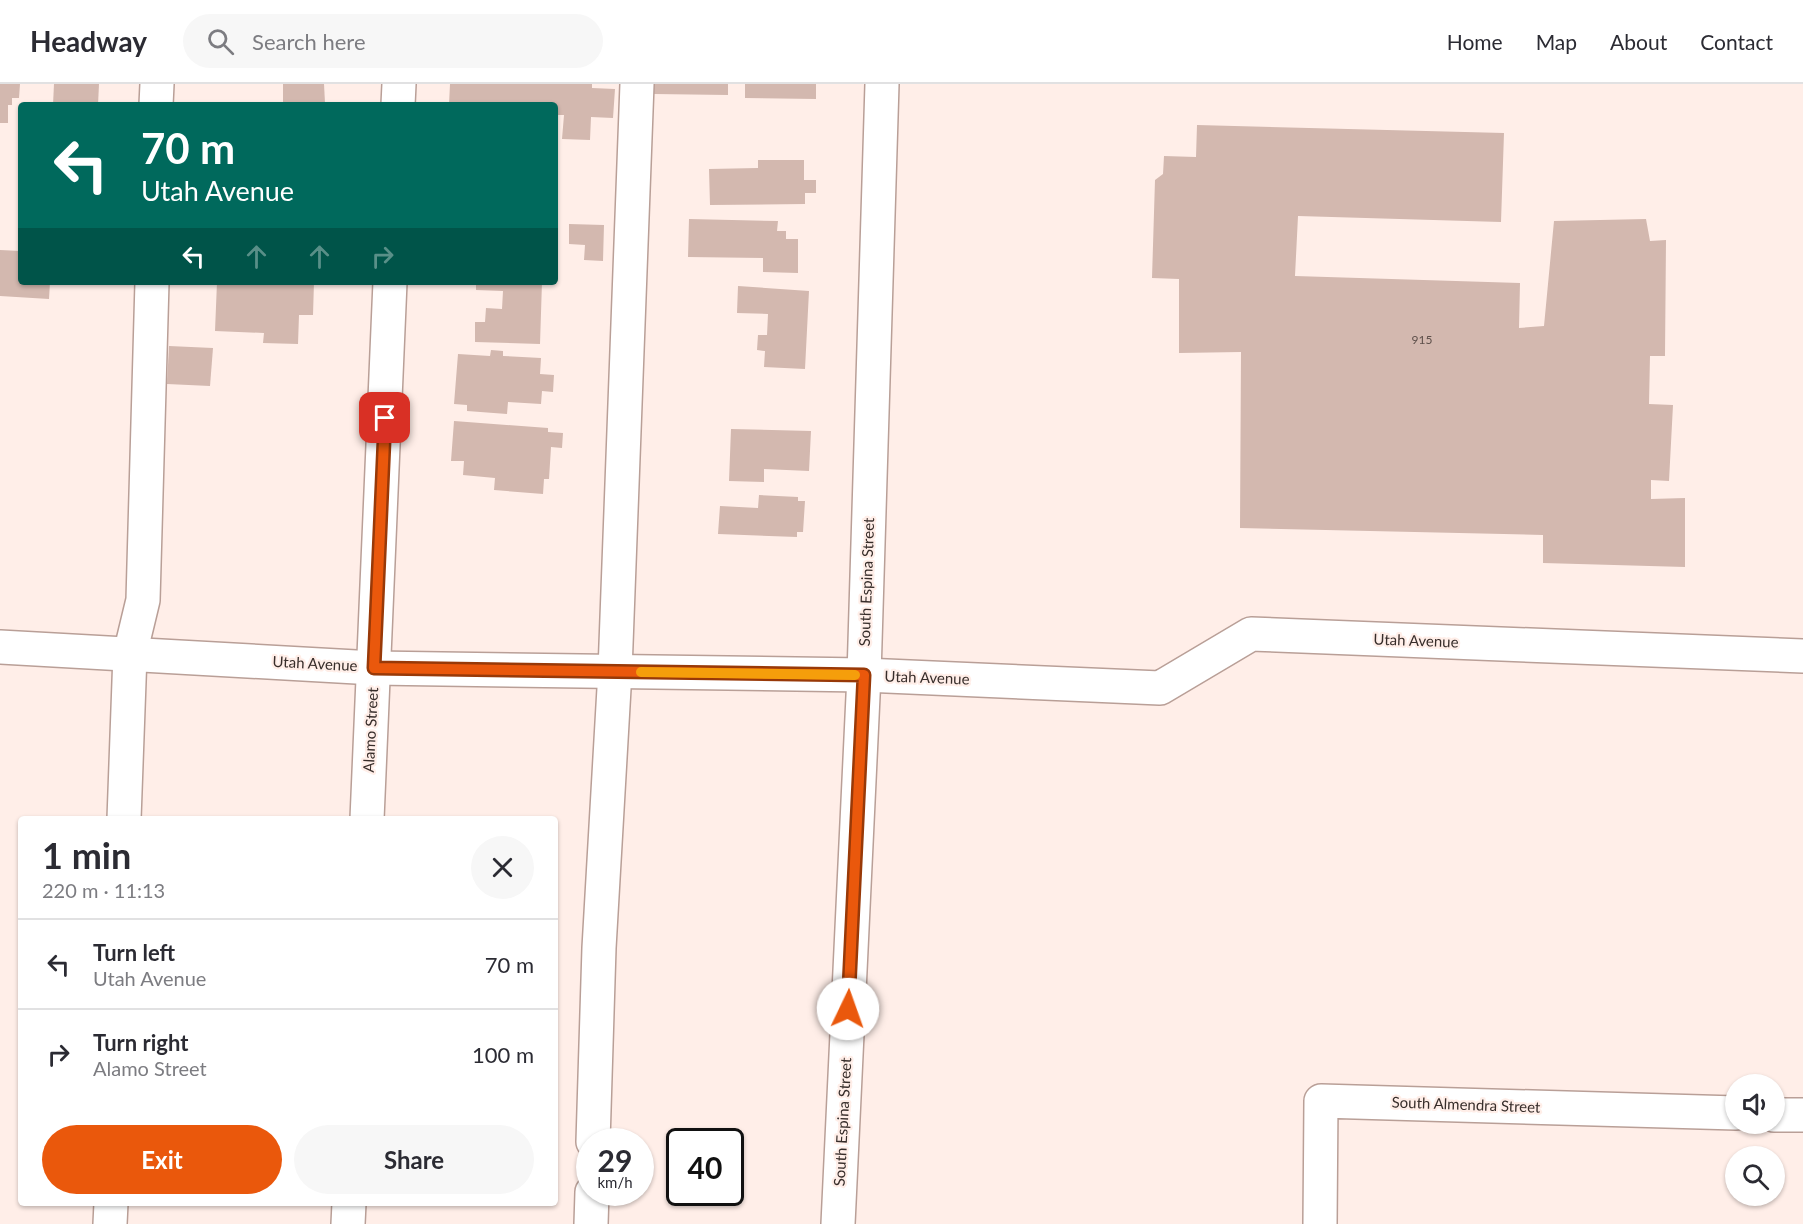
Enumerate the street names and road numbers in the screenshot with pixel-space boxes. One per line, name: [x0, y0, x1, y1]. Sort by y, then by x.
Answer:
street label: South Espina Street: [855, 517, 877, 647]
street label: Utah Avenue: [1373, 630, 1459, 650]
street label: Utah Avenue: [272, 652, 358, 674]
street label: Utah Avenue: [884, 667, 970, 687]
street label: Alamo Street: [359, 686, 381, 773]
street label: South Espina Street: [830, 1057, 854, 1187]
street label: South Almendra Street: [1391, 1092, 1541, 1116]

